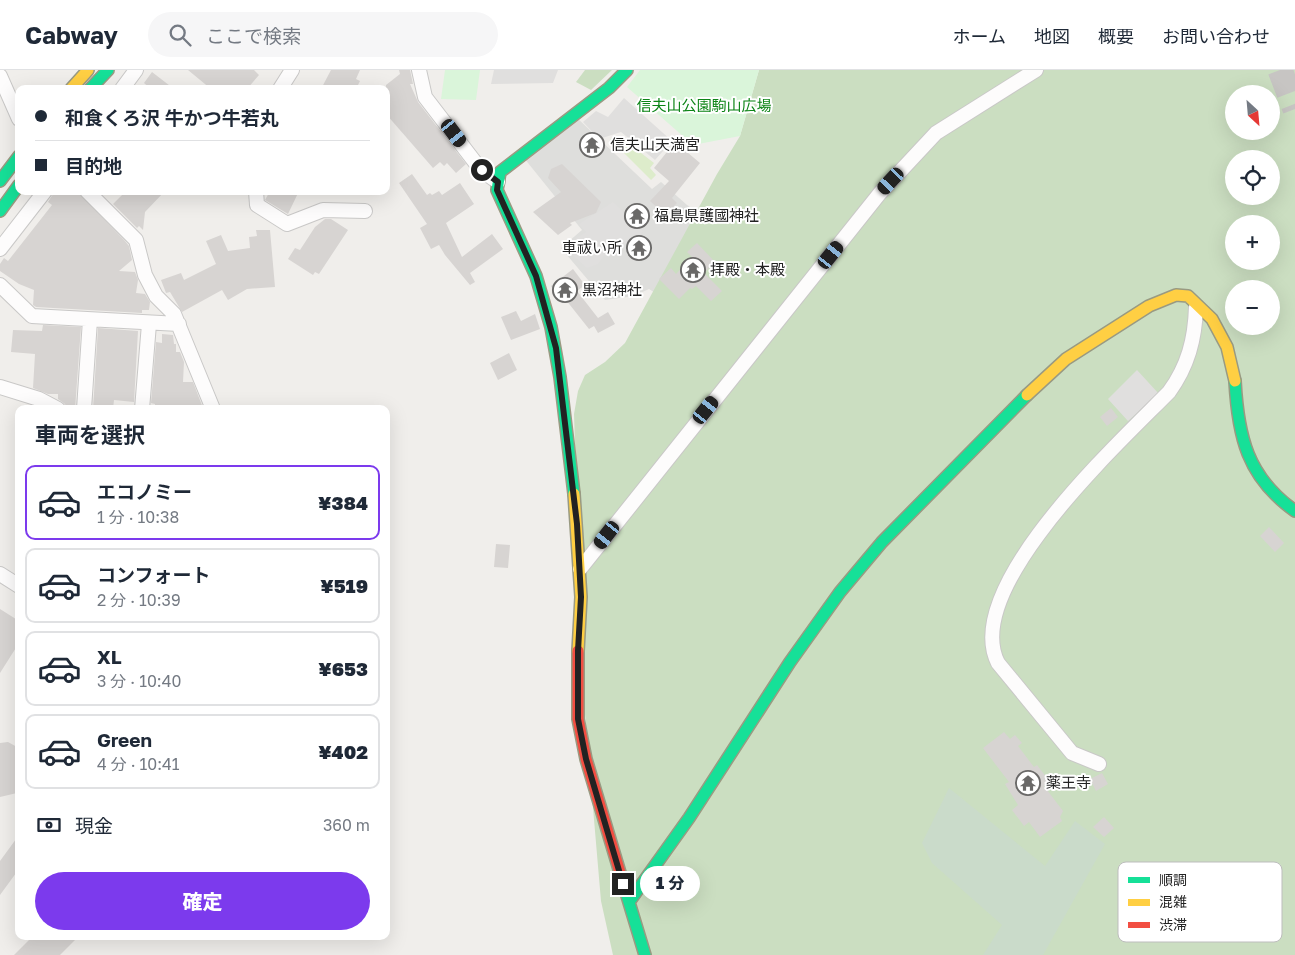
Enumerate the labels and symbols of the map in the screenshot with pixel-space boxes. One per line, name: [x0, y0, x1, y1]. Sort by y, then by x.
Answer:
north arrow: [1225, 85, 1280, 140]
park label: 信夫山公園駒山広場: [636, 96, 772, 114]
car: [438, 117, 469, 149]
temple icon: 信夫山天満宮: [579, 132, 605, 158]
place label: 信夫山天満宮: [610, 135, 700, 153]
route start: [471, 159, 493, 181]
car: [875, 165, 906, 197]
temple icon: 福島県護國神社: [624, 203, 650, 229]
place label: 福島県護國神社: [654, 206, 759, 224]
temple icon: 車祓い所: [626, 235, 652, 261]
place label: 車祓い所: [562, 238, 622, 256]
car: [815, 239, 846, 271]
temple icon: 拝殿・本殿: [680, 257, 706, 283]
place label: 拝殿・本殿: [710, 260, 785, 278]
temple icon: 黒沼神社: [552, 277, 578, 303]
place label: 黒沼神社: [582, 280, 642, 298]
car: [690, 394, 721, 426]
car: [591, 519, 622, 551]
temple icon: 薬王寺: [1015, 770, 1041, 796]
place label: 薬王寺: [1046, 773, 1091, 791]
legend: [1118, 862, 1282, 942]
callout: 1 分: [640, 866, 700, 902]
text: 順調: [1159, 871, 1187, 888]
route end: [612, 873, 634, 895]
text: 混雑: [1159, 893, 1187, 910]
text: 渋滞: [1159, 916, 1187, 933]

